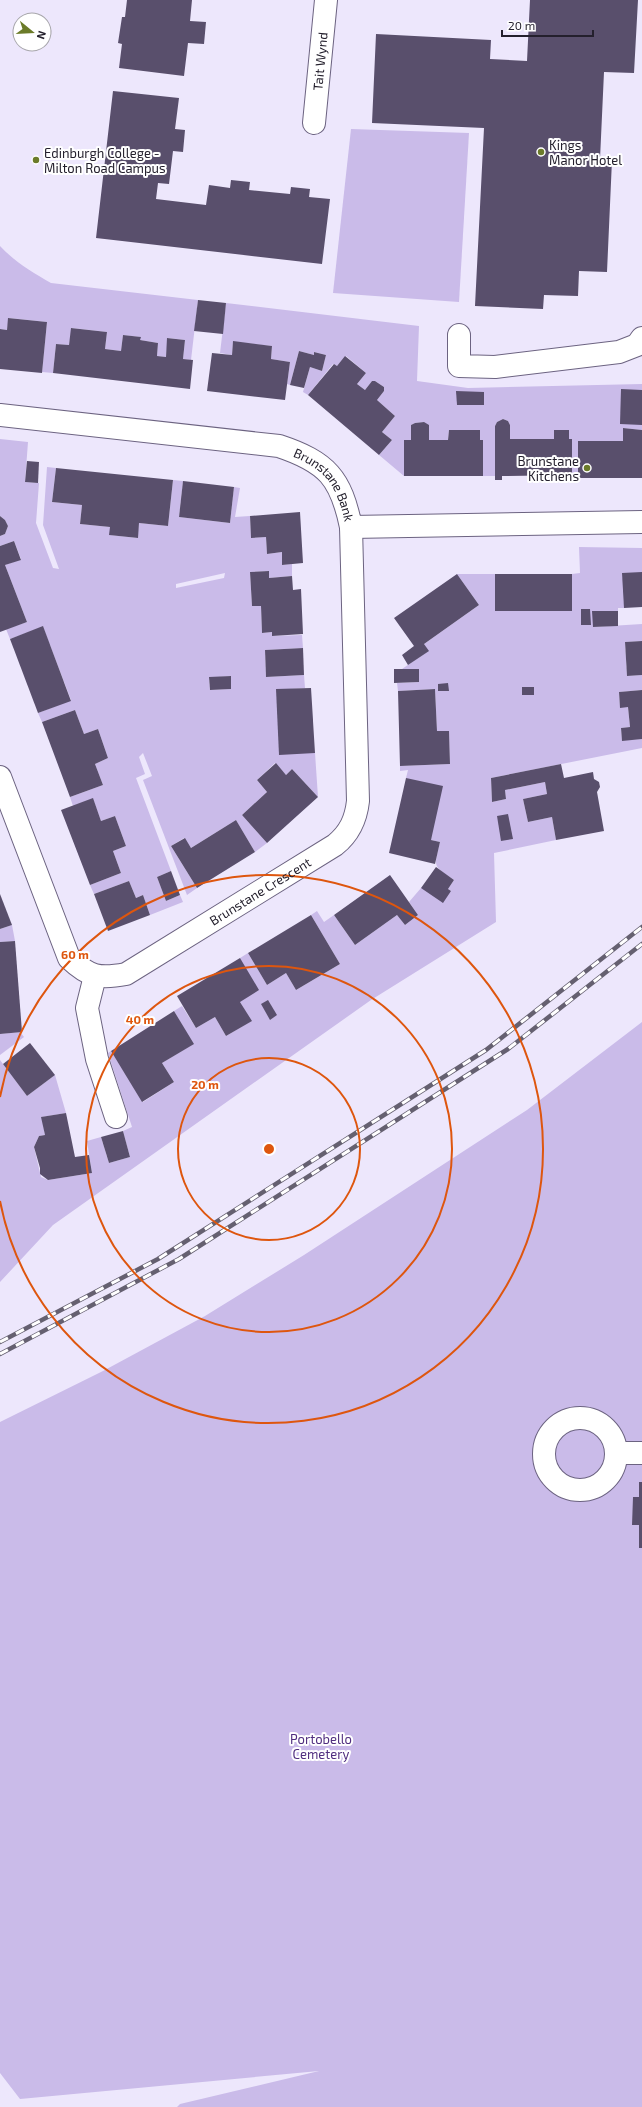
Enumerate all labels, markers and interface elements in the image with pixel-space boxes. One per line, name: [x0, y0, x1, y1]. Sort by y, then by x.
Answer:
north arrow: [12, 12, 52, 52]
scale bar: [502, 12, 593, 38]
text: 20 m: [508, 18, 535, 32]
text: N: [35, 29, 49, 41]
street label: Tait Wynd: [309, 31, 331, 91]
place label: Kings Manor Hotel: [549, 137, 622, 168]
place label: Edinburgh College - Milton Road Campus: [44, 145, 166, 176]
marker: Kings Manor Hotel: [536, 147, 546, 157]
marker: Edinburgh College - Milton Road Campus: [31, 155, 41, 165]
street label: Brunstane Bank: [291, 444, 358, 523]
place label: Brunstane Kitchens: [518, 453, 579, 484]
marker: Brunstane Kitchens: [582, 463, 592, 473]
street label: Brunstane Crescent: [206, 854, 314, 929]
text: 60 m: [61, 947, 89, 961]
text: 40 m: [126, 1012, 154, 1026]
text: 20 m: [191, 1077, 219, 1091]
centre of rings: [262, 1142, 276, 1156]
park label: Portobello Cemetery: [290, 1731, 352, 1762]

